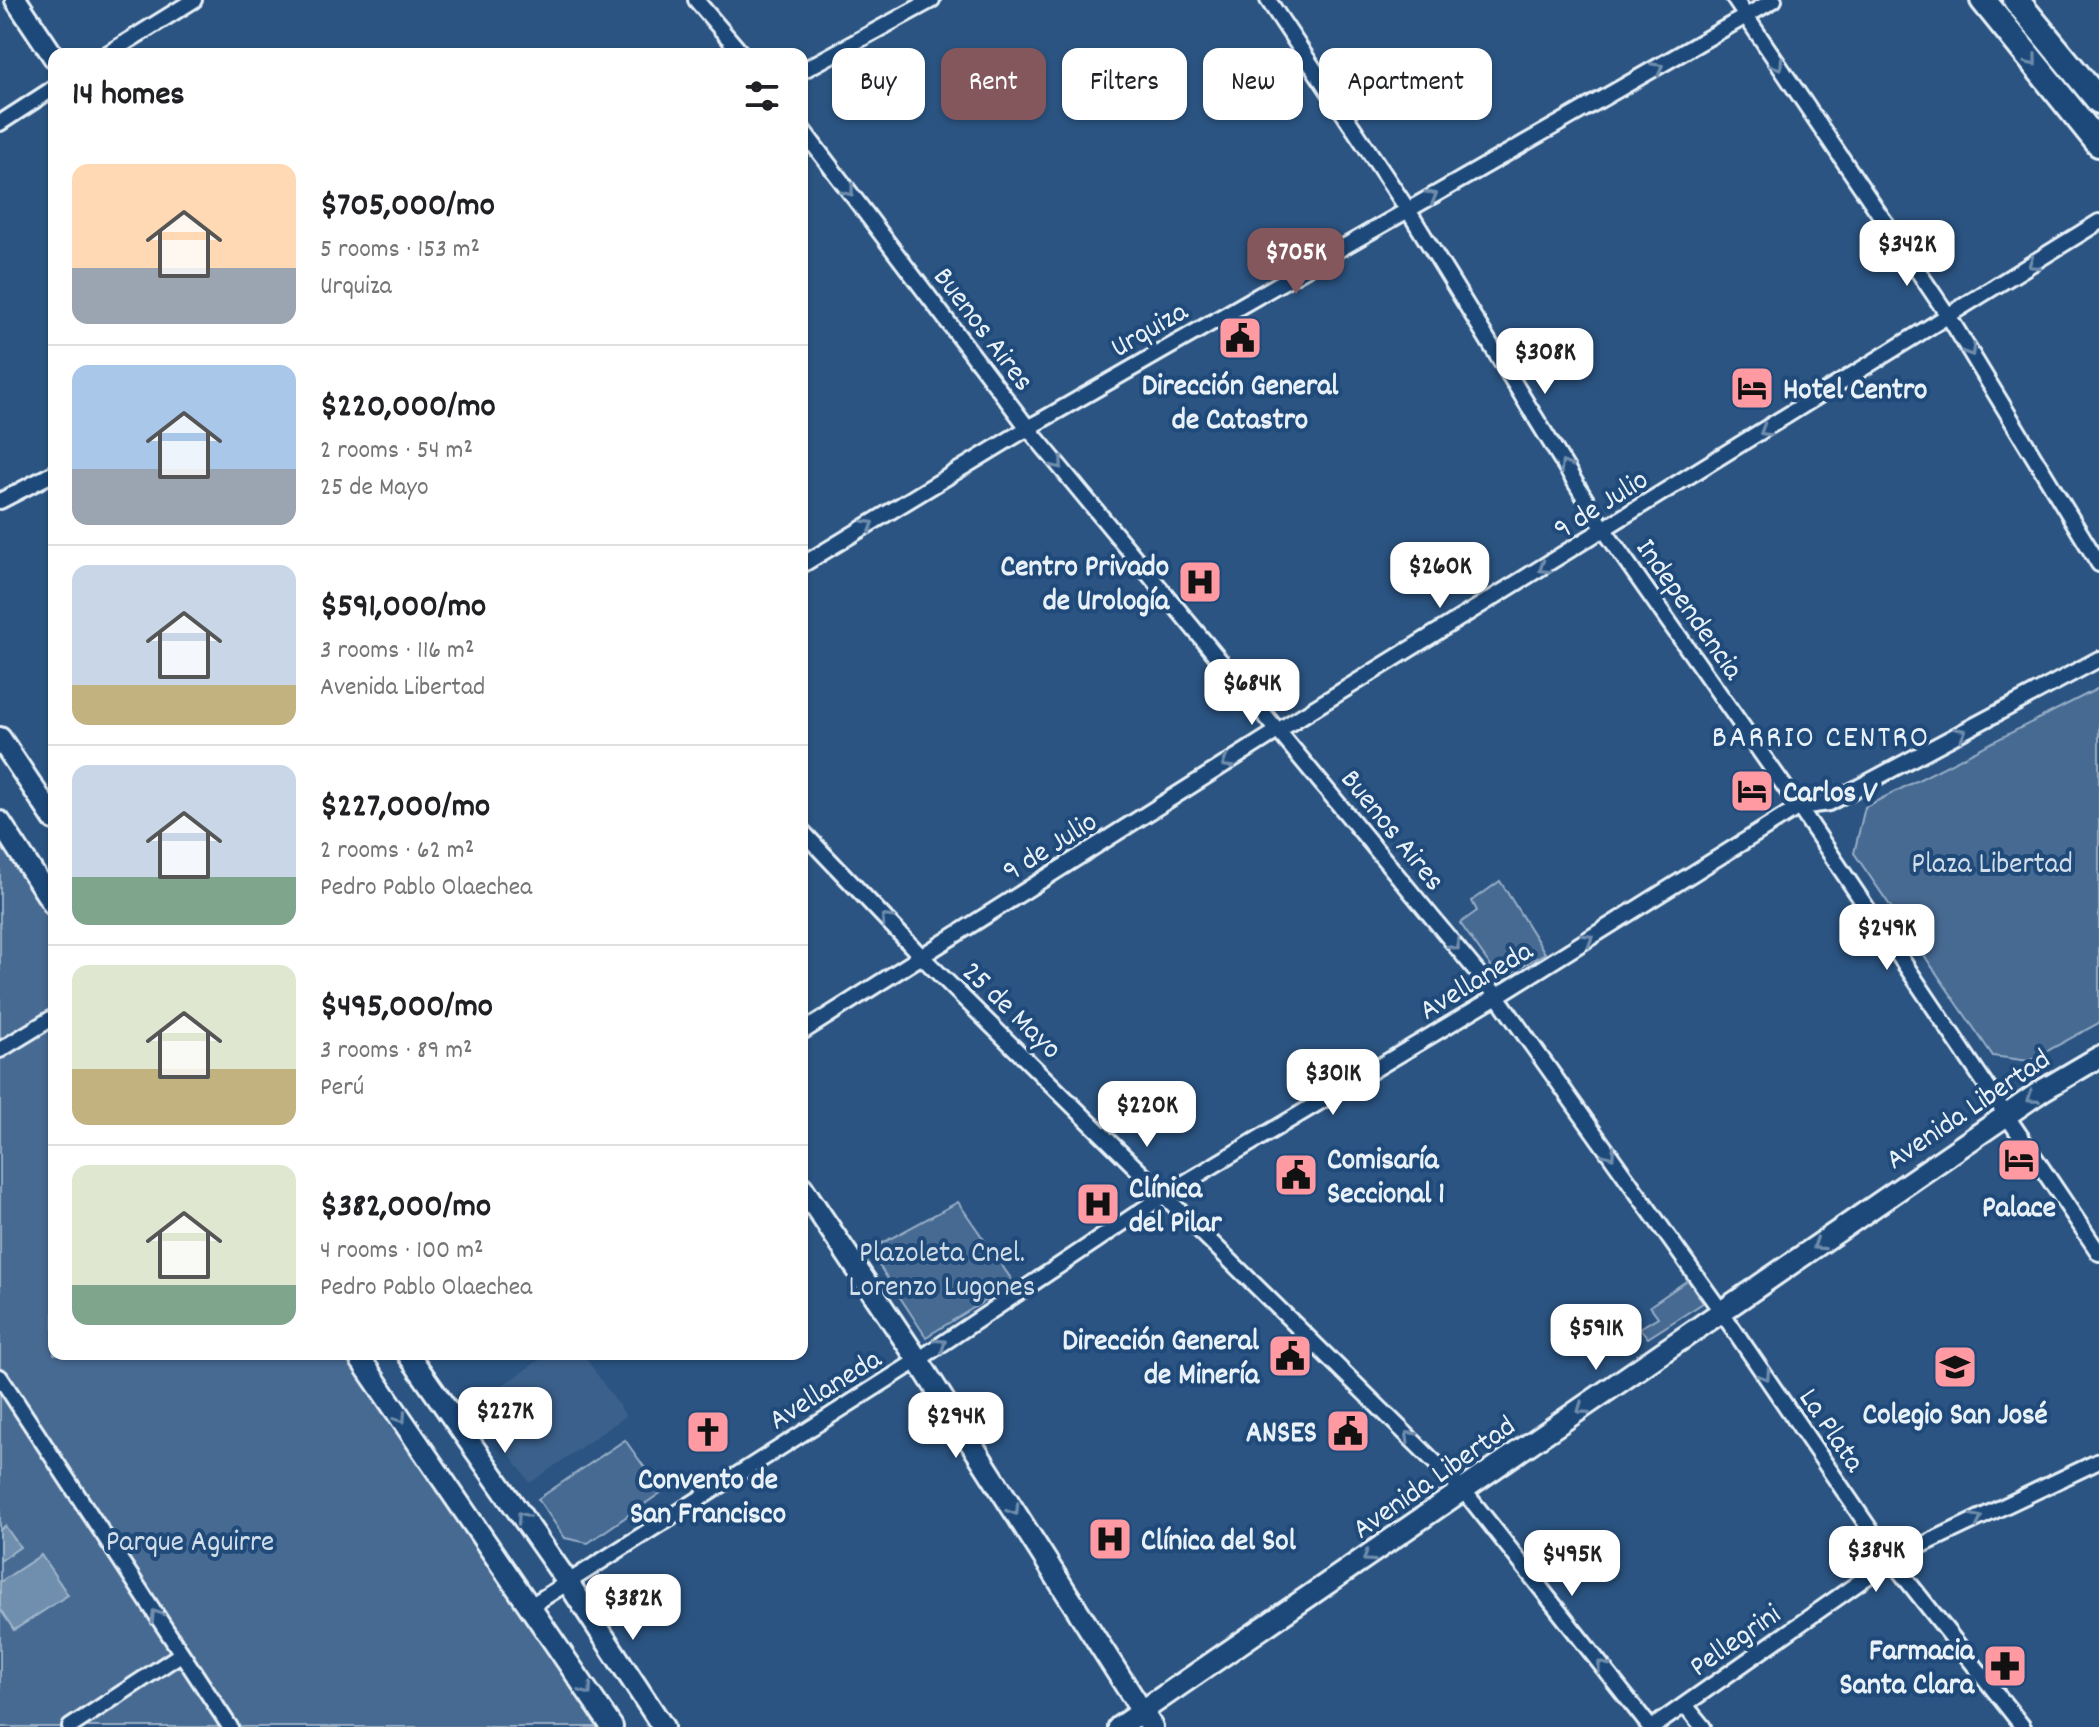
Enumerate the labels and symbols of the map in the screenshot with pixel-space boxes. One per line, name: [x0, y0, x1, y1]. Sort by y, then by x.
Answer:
one-way arrow: [2022, 52, 2037, 66]
one-way arrow: [1769, 56, 1784, 70]
one-way arrow: [1649, 62, 1664, 78]
one-way arrow: [839, 182, 854, 197]
one-way arrow: [1423, 190, 1438, 206]
pin: $342K: [1851, 220, 1963, 288]
pin: $705K: [1240, 228, 1352, 296]
one-way arrow: [2028, 254, 2042, 269]
street label: Buenos Aires: [920, 260, 1042, 402]
street label: Urquiza: [1104, 292, 1198, 371]
public building icon: Dirección General de Catastro: [1216, 314, 1264, 362]
pin: $308K: [1489, 328, 1601, 396]
one-way arrow: [1960, 342, 1975, 357]
hotel icon: Hotel Centro: [1728, 364, 1776, 412]
place label: Dirección General de Catastro: [1142, 367, 1339, 444]
place label: Hotel Centro: [1783, 371, 1927, 414]
one-way arrow: [1760, 422, 1774, 437]
one-way arrow: [1048, 455, 1063, 469]
one-way arrow: [1559, 460, 1575, 475]
street label: 9 de Julio: [1547, 461, 1658, 553]
one-way arrow: [860, 519, 875, 534]
street label: Independencia: [1623, 531, 1753, 691]
pin: $260K: [1384, 542, 1496, 610]
place label: Centro Privado de Urología: [1000, 548, 1170, 625]
hospital icon: Centro Privado de Urología: [1176, 558, 1224, 606]
one-way arrow: [1538, 558, 1553, 574]
pin: $684K: [1196, 659, 1308, 727]
district label: BARRIO CENTRO: [1712, 717, 1930, 763]
one-way arrow: [1952, 727, 1967, 742]
one-way arrow: [1222, 753, 1236, 768]
street label: Buenos Aires: [1328, 762, 1453, 902]
hotel icon: Carlos V: [1728, 767, 1776, 815]
place label: Carlos V: [1783, 774, 1878, 817]
street label: 9 de Julio: [996, 803, 1107, 895]
park label: Plaza Libertad: [1911, 845, 2073, 888]
pin: $249K: [1831, 904, 1943, 972]
one-way arrow: [881, 914, 895, 929]
street label: Avellaneda: [1412, 932, 1543, 1034]
one-way arrow: [1580, 934, 1594, 949]
one-way arrow: [1445, 936, 1460, 950]
street label: 25 de Mayo: [950, 953, 1070, 1071]
street label: Avenida Libertad: [1878, 1041, 2061, 1183]
pin: $301K: [1277, 1049, 1389, 1117]
pin: $220K: [1091, 1081, 1203, 1149]
one-way arrow: [2027, 1088, 2041, 1103]
hotel icon: Palace: [1995, 1136, 2043, 1184]
place label: Comisaría Seccional 1: [1327, 1141, 1445, 1218]
one-way arrow: [1600, 1145, 1615, 1160]
public building icon: Comisaría Seccional 1: [1272, 1151, 1320, 1199]
place label: Clínica del Pilar: [1129, 1170, 1223, 1247]
hospital icon: Clínica del Pilar: [1074, 1180, 1122, 1228]
place label: Palace: [1982, 1189, 2056, 1232]
park label: Plazoleta Cnel. Lorenzo Lugones: [849, 1234, 1035, 1311]
one-way arrow: [1812, 1235, 1826, 1250]
pin: $591K: [1540, 1304, 1652, 1372]
place label: Dirección General de Minería: [1062, 1322, 1260, 1399]
public building icon: Dirección General de Minería: [1266, 1332, 1314, 1380]
one-way arrow: [932, 1339, 947, 1354]
street label: Avellaneda: [762, 1340, 892, 1443]
school or university icon: Colegio San José: [1931, 1343, 1979, 1391]
one-way arrow: [1755, 1367, 1770, 1381]
street label: La Plata: [1785, 1381, 1874, 1483]
pin: $227K: [449, 1387, 561, 1455]
pin: $294K: [900, 1392, 1012, 1460]
place label: Colegio San José: [1862, 1396, 2048, 1439]
one-way arrow: [1576, 1399, 1590, 1414]
public building icon: ANSES: [1324, 1407, 1372, 1455]
street label: Avenida Libertad: [1345, 1407, 1526, 1552]
church icon: Convento de San Francisco: [684, 1408, 732, 1456]
one-way arrow: [391, 1410, 406, 1424]
place label: ANSES: [1246, 1414, 1317, 1457]
one-way arrow: [1405, 1431, 1419, 1446]
place label: Convento de San Francisco: [630, 1461, 786, 1538]
one-way arrow: [1004, 1501, 1019, 1516]
one-way arrow: [517, 1511, 532, 1525]
one-way arrow: [1969, 1513, 1984, 1529]
hospital icon: Clínica del Sol: [1086, 1515, 1134, 1563]
place label: Clínica del Sol: [1141, 1522, 1297, 1565]
park label: Parque Aguirre: [106, 1523, 274, 1566]
pin: $384K: [1820, 1526, 1932, 1594]
pin: $495K: [1516, 1530, 1628, 1598]
one-way arrow: [1362, 1548, 1376, 1563]
pin: $382K: [577, 1574, 689, 1642]
street label: Pellegrini: [1682, 1595, 1791, 1690]
one-way arrow: [150, 1610, 165, 1624]
place label: Farmacia Santa Clara: [1840, 1632, 1975, 1709]
pharmacy icon: Farmacia Santa Clara: [1981, 1642, 2029, 1690]
one-way arrow: [1597, 1660, 1611, 1675]
one-way arrow: [577, 1681, 592, 1695]

